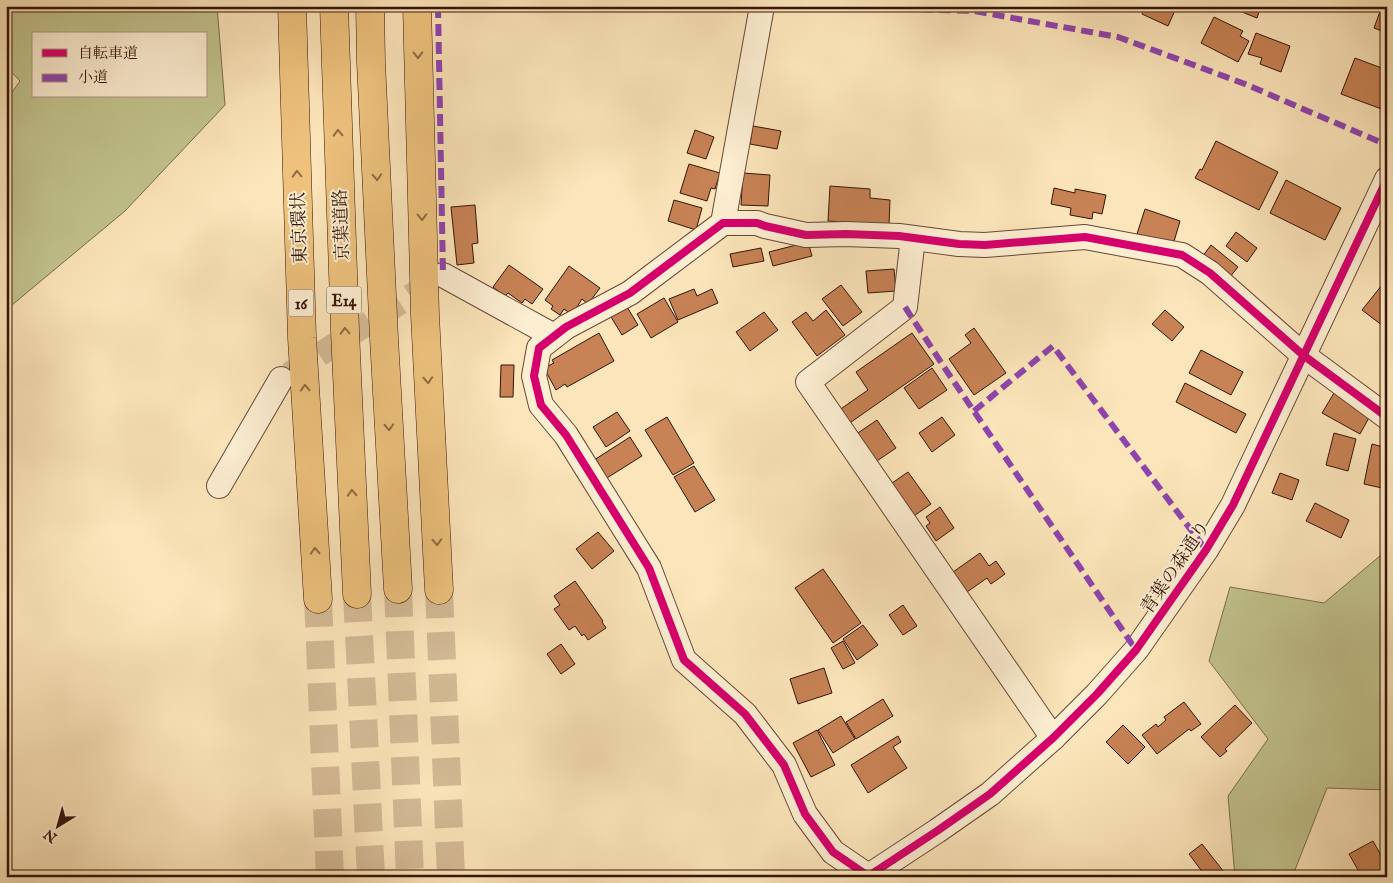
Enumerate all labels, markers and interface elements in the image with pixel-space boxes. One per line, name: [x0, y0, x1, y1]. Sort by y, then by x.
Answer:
legend: [32, 32, 208, 98]
text: 自転車道: [78, 44, 138, 63]
one-way arrow: [413, 52, 423, 59]
text: 小道: [78, 68, 108, 87]
one-way arrow: [333, 129, 344, 137]
one-way arrow: [292, 169, 302, 177]
one-way arrow: [371, 174, 382, 182]
street label: 京葉道路: [330, 189, 355, 261]
street label: 東京環状: [288, 192, 313, 264]
one-way arrow: [417, 214, 427, 222]
road number: E14: [326, 286, 362, 314]
road number: 16: [288, 290, 314, 316]
one-way arrow: [340, 326, 350, 334]
one-way arrow: [423, 376, 433, 384]
one-way arrow: [300, 384, 311, 392]
one-way arrow: [384, 424, 394, 431]
one-way arrow: [347, 489, 358, 497]
street label: 青葉の森通り: [1137, 517, 1216, 619]
one-way arrow: [431, 538, 442, 546]
one-way arrow: [310, 546, 321, 554]
north arrow: [32, 800, 82, 850]
text: N: [41, 825, 62, 847]

